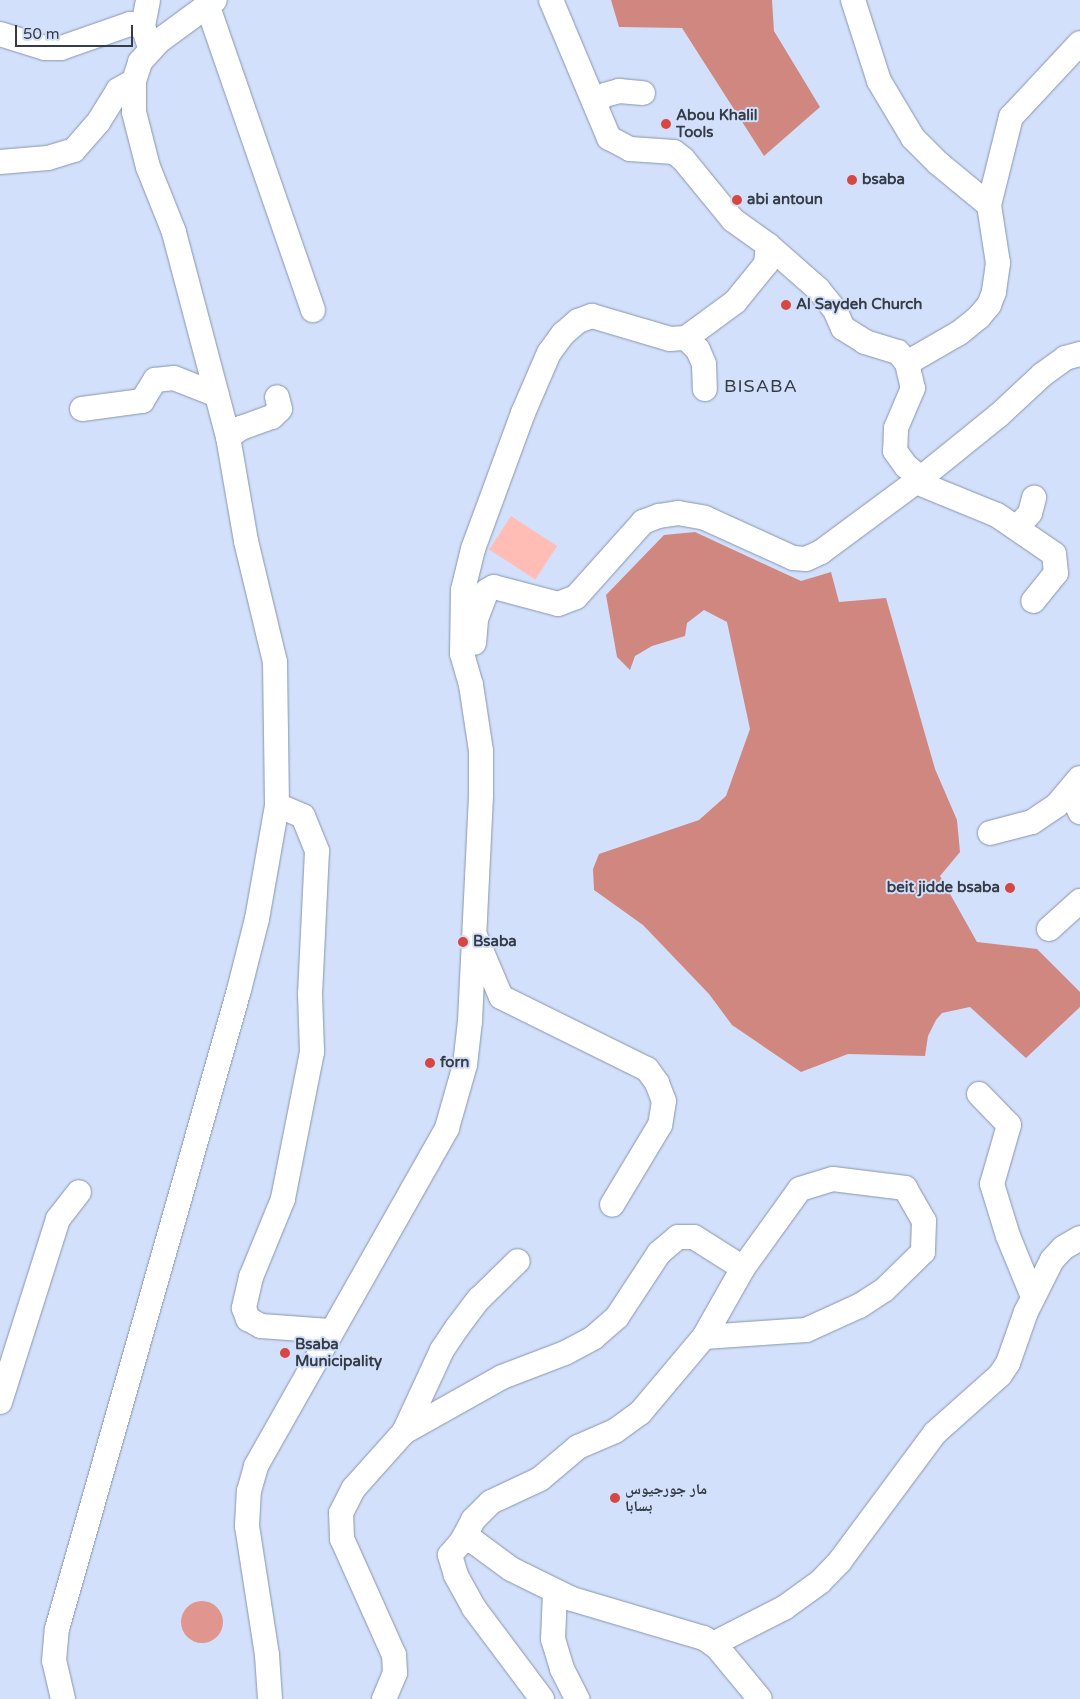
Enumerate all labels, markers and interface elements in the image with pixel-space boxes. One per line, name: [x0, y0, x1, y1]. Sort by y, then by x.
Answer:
scale bar: [18, 15, 135, 47]
text: 50 m: [23, 25, 60, 43]
place label: Abou Khalil Tools: [676, 106, 758, 141]
marker: Abou Khalil Tools: [660, 118, 672, 130]
place label: bsaba: [862, 171, 905, 189]
marker: bsaba: [846, 174, 858, 186]
place label: abi antoun: [747, 191, 823, 209]
marker: abi antoun: [731, 194, 743, 206]
place label: Al Saydeh Church: [796, 296, 922, 314]
marker: Al Saydeh Church: [780, 299, 792, 311]
district label: BISABA: [723, 375, 799, 397]
place label: beit jidde bsaba: [887, 879, 1000, 897]
marker: beit jidde bsaba: [1004, 882, 1016, 894]
place label: Bsaba: [473, 933, 517, 951]
marker: Bsaba: [457, 936, 469, 948]
place label: forn: [440, 1054, 469, 1072]
marker: forn: [424, 1057, 436, 1069]
place label: Bsaba Municipality: [295, 1335, 382, 1370]
marker: Bsaba Municipality: [279, 1347, 291, 1359]
place label: مار جورجيوس بسابا: [625, 1480, 707, 1515]
marker: مار جورجيوس بسابا: [609, 1492, 621, 1504]

